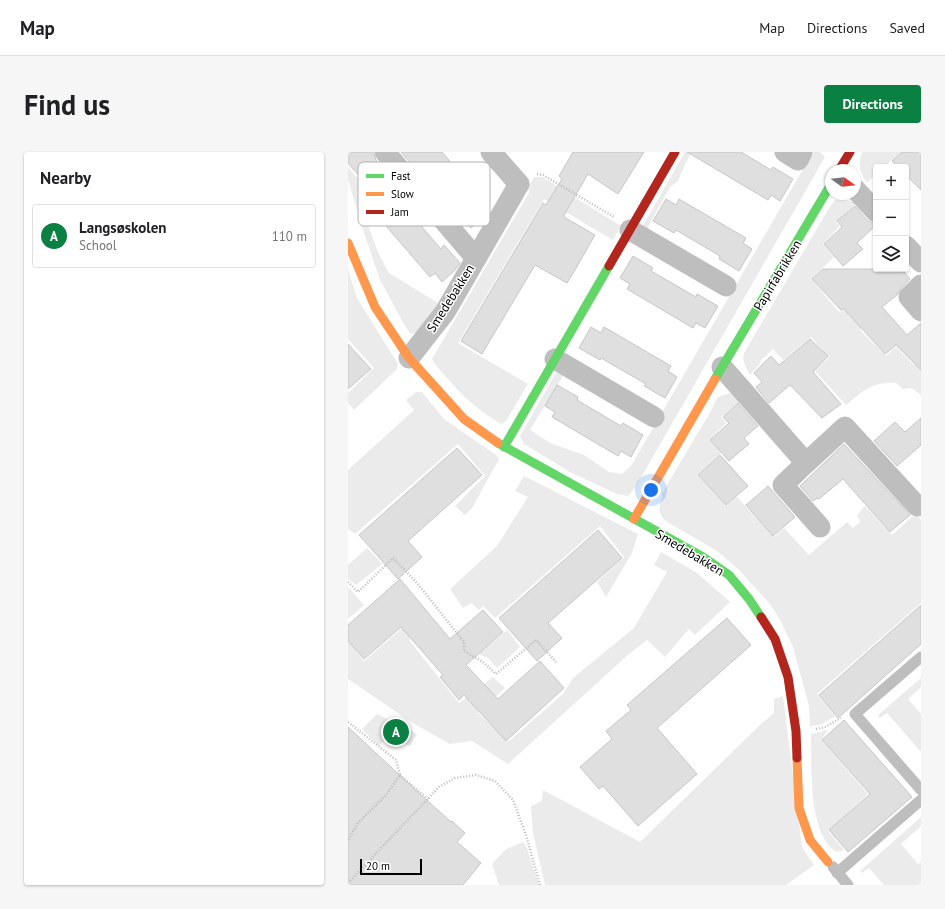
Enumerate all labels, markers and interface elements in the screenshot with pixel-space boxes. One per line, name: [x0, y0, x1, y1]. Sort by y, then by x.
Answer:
text: Map: [20, 16, 55, 40]
text: Map: [759, 19, 785, 37]
text: Directions: [807, 19, 867, 37]
text: Saved: [889, 19, 925, 37]
button: Directions: [824, 85, 921, 123]
text: Find us: [24, 86, 110, 123]
legend: [358, 162, 490, 226]
north arrow: [825, 164, 861, 200]
map controls: [873, 164, 909, 272]
button: +: [873, 164, 909, 200]
text: Nearby: [40, 167, 91, 189]
text: Fast: [391, 169, 411, 183]
text: Slow: [391, 187, 414, 201]
button: −: [873, 200, 909, 236]
text: Jam: [390, 205, 409, 219]
text: Langsøskolen: [79, 218, 167, 237]
text: A: [50, 228, 58, 245]
text: 110 m: [272, 228, 307, 245]
button: layers: [873, 236, 909, 272]
text: School: [79, 237, 117, 254]
street label: Papirfabrikken: [750, 237, 805, 314]
street label: Smedebakken: [423, 261, 478, 335]
your location: [641, 480, 661, 500]
street label: Smedebakken: [652, 525, 727, 580]
pin: A: [383, 717, 409, 747]
scale bar: [360, 857, 422, 876]
text: 20 m: [366, 859, 390, 873]

